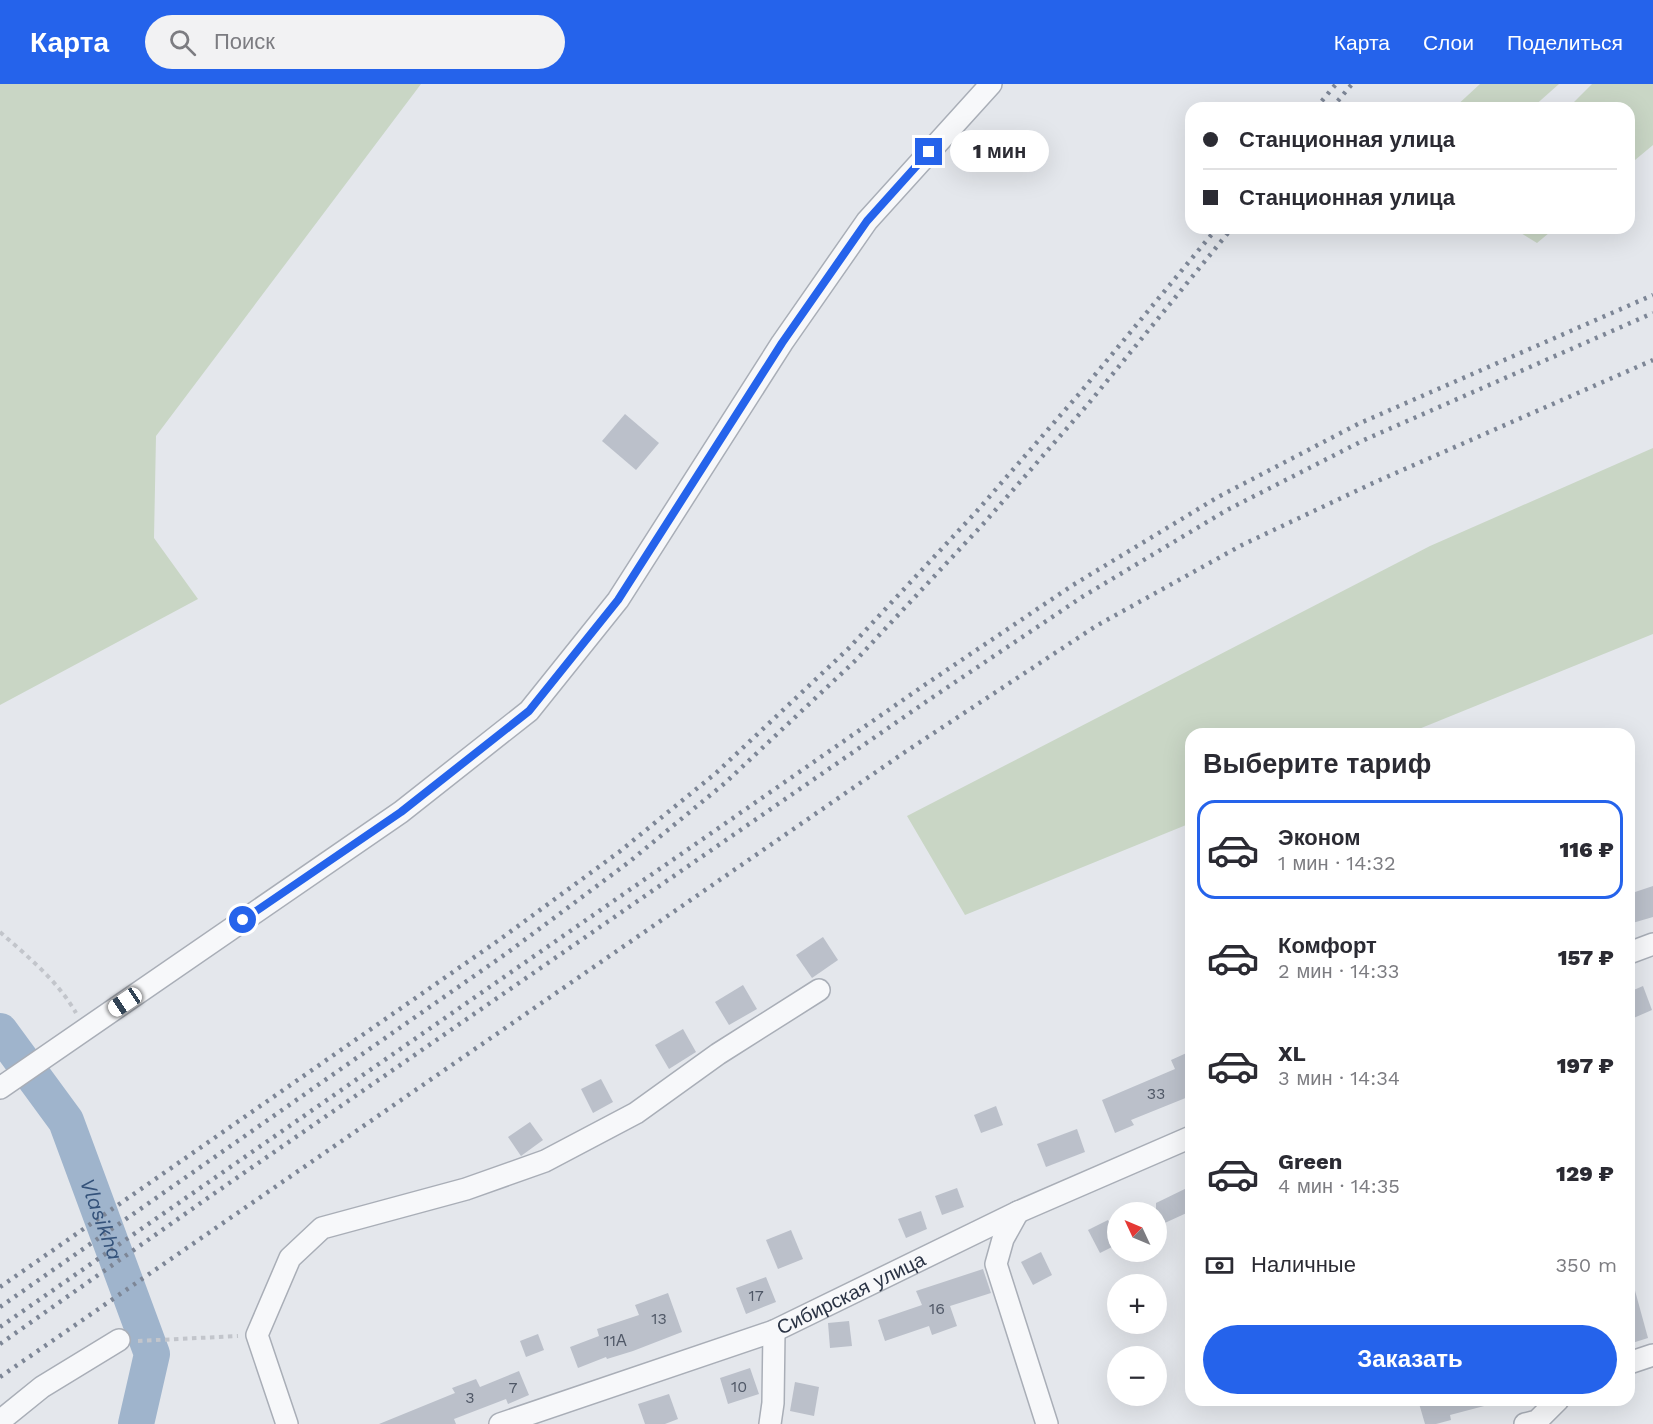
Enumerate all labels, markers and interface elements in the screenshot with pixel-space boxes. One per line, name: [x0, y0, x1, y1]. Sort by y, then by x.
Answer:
search box: [145, 15, 565, 69]
text: Карта: [30, 26, 109, 59]
icon: search: [166, 26, 199, 59]
text: Поиск: [214, 29, 275, 54]
text: Карта: [1334, 30, 1390, 55]
text: Слои: [1423, 30, 1474, 55]
text: Поделиться: [1507, 30, 1623, 55]
text: Станционная улица: [1239, 127, 1455, 152]
callout: 1 мин: [950, 131, 1049, 173]
route end: [915, 138, 942, 165]
text: 1 мин: [973, 139, 1026, 163]
text: Станционная улица: [1239, 185, 1455, 210]
text: Выберите тариф: [1203, 748, 1431, 780]
icon: car: [1206, 823, 1260, 877]
text: Эконом: [1278, 825, 1361, 850]
text: 116 ₽: [1559, 837, 1614, 862]
text: 1 мин · 14:32: [1278, 851, 1396, 875]
route start: [229, 906, 256, 933]
icon: car: [1206, 931, 1260, 985]
text: Комфорт: [1278, 933, 1377, 958]
text: 157 ₽: [1558, 945, 1614, 970]
text: 2 мин · 14:33: [1278, 959, 1399, 983]
car: [105, 984, 145, 1020]
icon: car: [1206, 1039, 1260, 1093]
text: XL: [1278, 1041, 1306, 1066]
text: 197 ₽: [1557, 1053, 1614, 1078]
text: 3 мин · 14:34: [1278, 1066, 1400, 1090]
house number: 33: [1147, 1084, 1165, 1103]
icon: car: [1206, 1147, 1260, 1201]
text: Green: [1278, 1149, 1342, 1174]
text: 129 ₽: [1556, 1161, 1614, 1186]
text: 4 мин · 14:35: [1278, 1174, 1400, 1198]
water label: Vlasikha: [76, 1175, 129, 1263]
north arrow: [1107, 1202, 1167, 1262]
map controls: [1107, 1202, 1167, 1406]
street label: Сибирская улица: [773, 1247, 930, 1340]
icon: cash: [1203, 1249, 1236, 1282]
text: Наличные: [1251, 1252, 1356, 1277]
text: 350 m: [1555, 1253, 1617, 1277]
button: +: [1107, 1274, 1167, 1334]
house number: 17: [748, 1286, 764, 1305]
house number: 16: [929, 1299, 945, 1318]
house number: 13: [651, 1309, 667, 1328]
button: Заказать: [1203, 1325, 1617, 1394]
house number: 11А: [603, 1331, 627, 1350]
button: −: [1107, 1346, 1167, 1406]
house number: 10: [731, 1377, 747, 1396]
house number: 7: [509, 1378, 518, 1397]
house number: 3: [465, 1388, 475, 1407]

